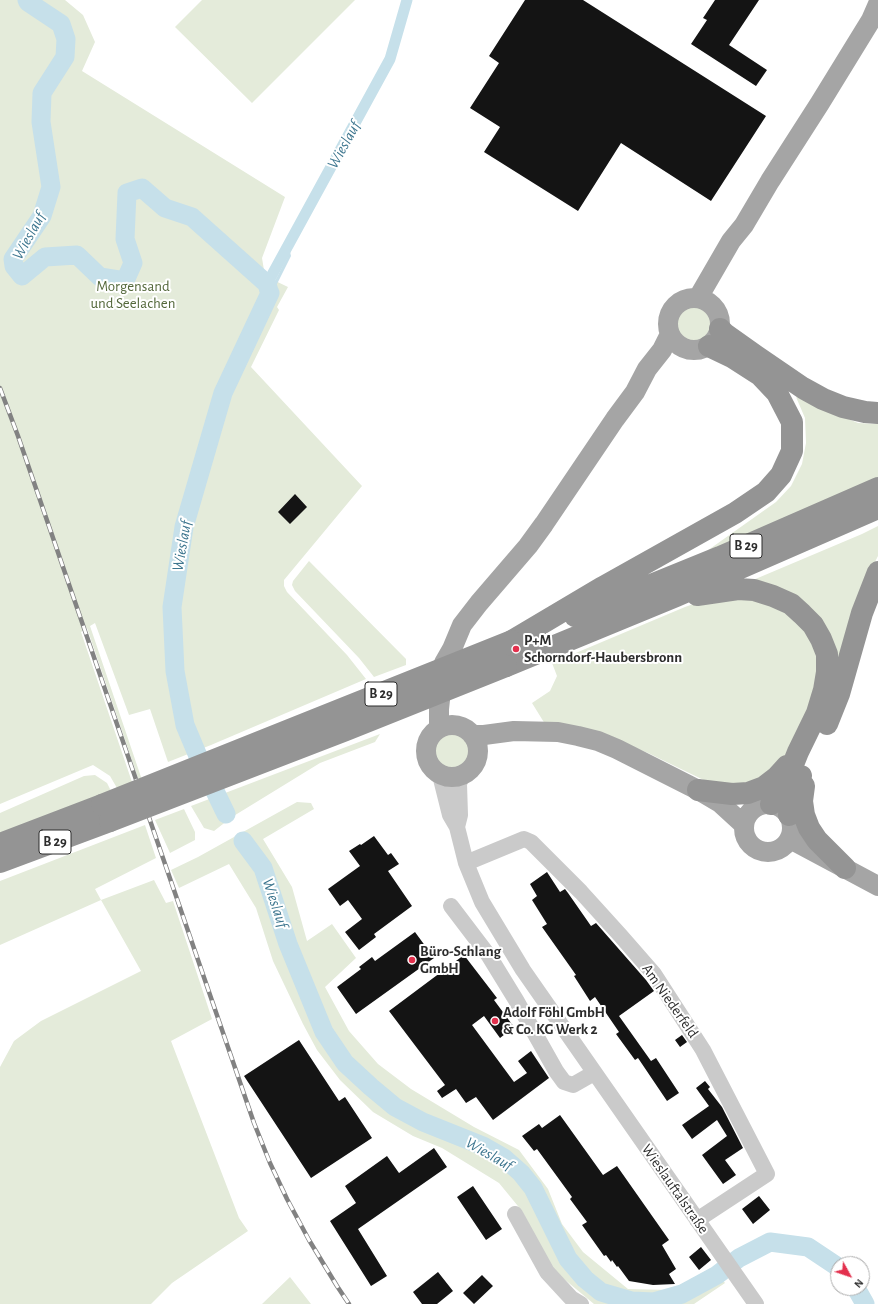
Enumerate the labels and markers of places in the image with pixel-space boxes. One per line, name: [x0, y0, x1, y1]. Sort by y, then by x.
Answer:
place label: P+M Schorndorf-Haubersbronn: [524, 631, 682, 666]
marker: P+M Schorndorf-Haubersbronn: [511, 644, 521, 654]
place label: Büro-Schlang GmbH: [420, 942, 501, 977]
marker: Büro-Schlang GmbH: [407, 955, 417, 965]
place label: Adolf Föhl GmbH & Co. KG Werk 2: [503, 1003, 605, 1038]
marker: Adolf Föhl GmbH & Co. KG Werk 2: [490, 1016, 500, 1026]

